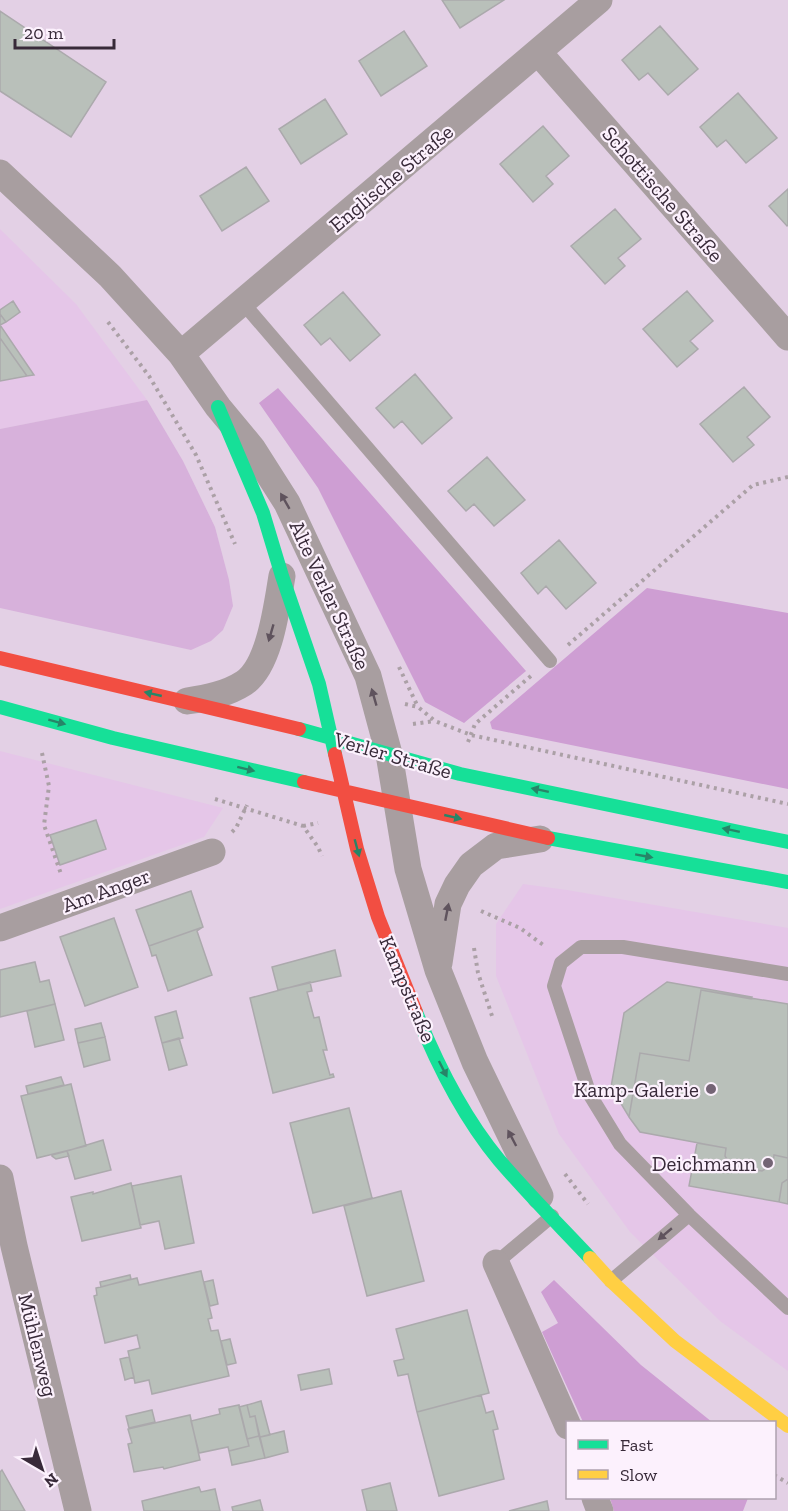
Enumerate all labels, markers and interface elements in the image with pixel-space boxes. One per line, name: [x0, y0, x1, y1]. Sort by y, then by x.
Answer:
scale bar: [15, 12, 114, 50]
text: 20 m: [24, 22, 64, 44]
street label: Englische Straße: [324, 119, 458, 237]
street label: Schottische Straße: [597, 121, 729, 267]
one-way arrow: [280, 493, 291, 509]
street label: Alte Verler Straße: [284, 516, 376, 674]
one-way arrow: [266, 624, 275, 642]
one-way arrow: [369, 688, 378, 706]
one-way arrow: [144, 689, 162, 699]
one-way arrow: [47, 718, 66, 728]
street label: Verler Straße: [330, 726, 455, 784]
one-way arrow: [237, 764, 255, 774]
one-way arrow: [530, 785, 549, 794]
one-way arrow: [444, 813, 463, 822]
one-way arrow: [721, 825, 740, 834]
one-way arrow: [352, 839, 362, 857]
one-way arrow: [635, 852, 654, 861]
street label: Am Anger: [59, 863, 153, 917]
one-way arrow: [443, 902, 452, 921]
street label: Kampstraße: [374, 932, 442, 1046]
one-way arrow: [438, 1060, 447, 1077]
place label: Kamp-Galerie: [574, 1077, 699, 1102]
marker: Kamp-Galerie: [704, 1082, 718, 1096]
one-way arrow: [507, 1129, 517, 1146]
place label: Deichmann: [652, 1151, 756, 1176]
marker: Deichmann: [761, 1156, 775, 1170]
one-way arrow: [658, 1227, 673, 1240]
street label: Mühlenweg: [13, 1291, 63, 1400]
legend: [566, 1421, 776, 1499]
text: Fast: [620, 1434, 653, 1456]
north arrow: [12, 1439, 72, 1499]
text: Slow: [620, 1464, 657, 1486]
text: N: [40, 1469, 62, 1491]

